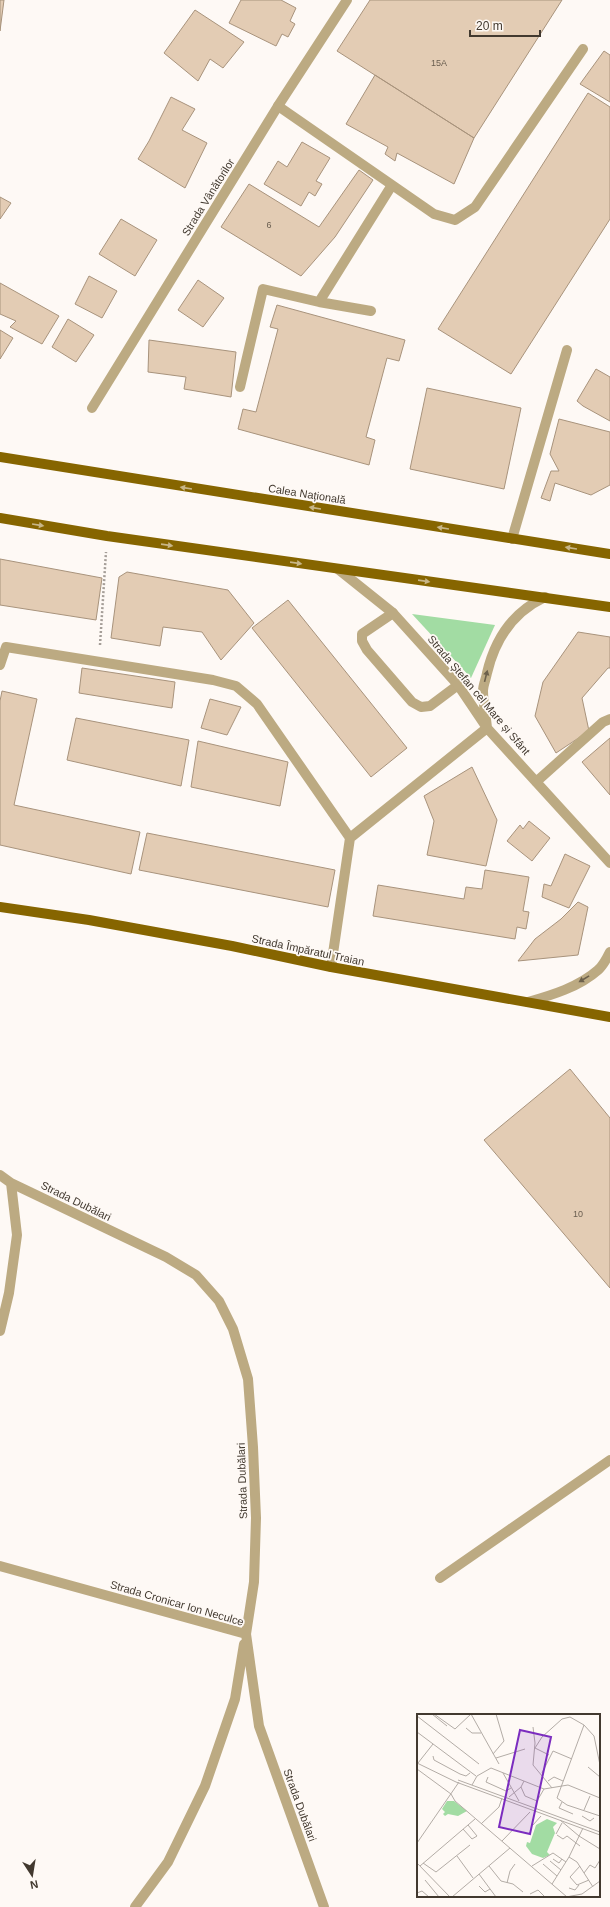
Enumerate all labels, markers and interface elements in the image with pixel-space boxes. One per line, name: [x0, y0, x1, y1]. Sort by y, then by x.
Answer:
scale bar: [470, 12, 540, 38]
text: 20 m: [476, 19, 503, 33]
house number: 15A: [431, 58, 447, 68]
street label: Strada Vânătorilor: [179, 156, 237, 238]
house number: 6: [266, 220, 272, 230]
street label: Calea Națională: [267, 482, 347, 506]
one-way arrow: [180, 484, 192, 490]
one-way arrow: [308, 505, 321, 511]
one-way arrow: [32, 522, 45, 528]
one-way arrow: [437, 525, 449, 531]
one-way arrow: [161, 542, 173, 548]
one-way arrow: [565, 545, 578, 551]
one-way arrow: [290, 560, 302, 566]
one-way arrow: [418, 578, 431, 584]
street label: Strada Ștefan cel Mare și Sfânt: [425, 633, 533, 757]
one-way arrow: [484, 669, 490, 682]
street label: Strada Împăratul Traian: [251, 932, 365, 968]
one-way arrow: [578, 976, 590, 983]
street label: Strada Dubălari: [39, 1179, 113, 1223]
house number: 10: [573, 1209, 583, 1219]
street label: Strada Dubălari: [235, 1443, 249, 1519]
street label: Strada Cronicar Ion Neculce: [109, 1578, 245, 1628]
inset map: [417, 1714, 600, 1897]
street label: Strada Dubălari: [281, 1767, 319, 1843]
north arrow: [12, 1855, 52, 1895]
text: N: [29, 1878, 39, 1891]

